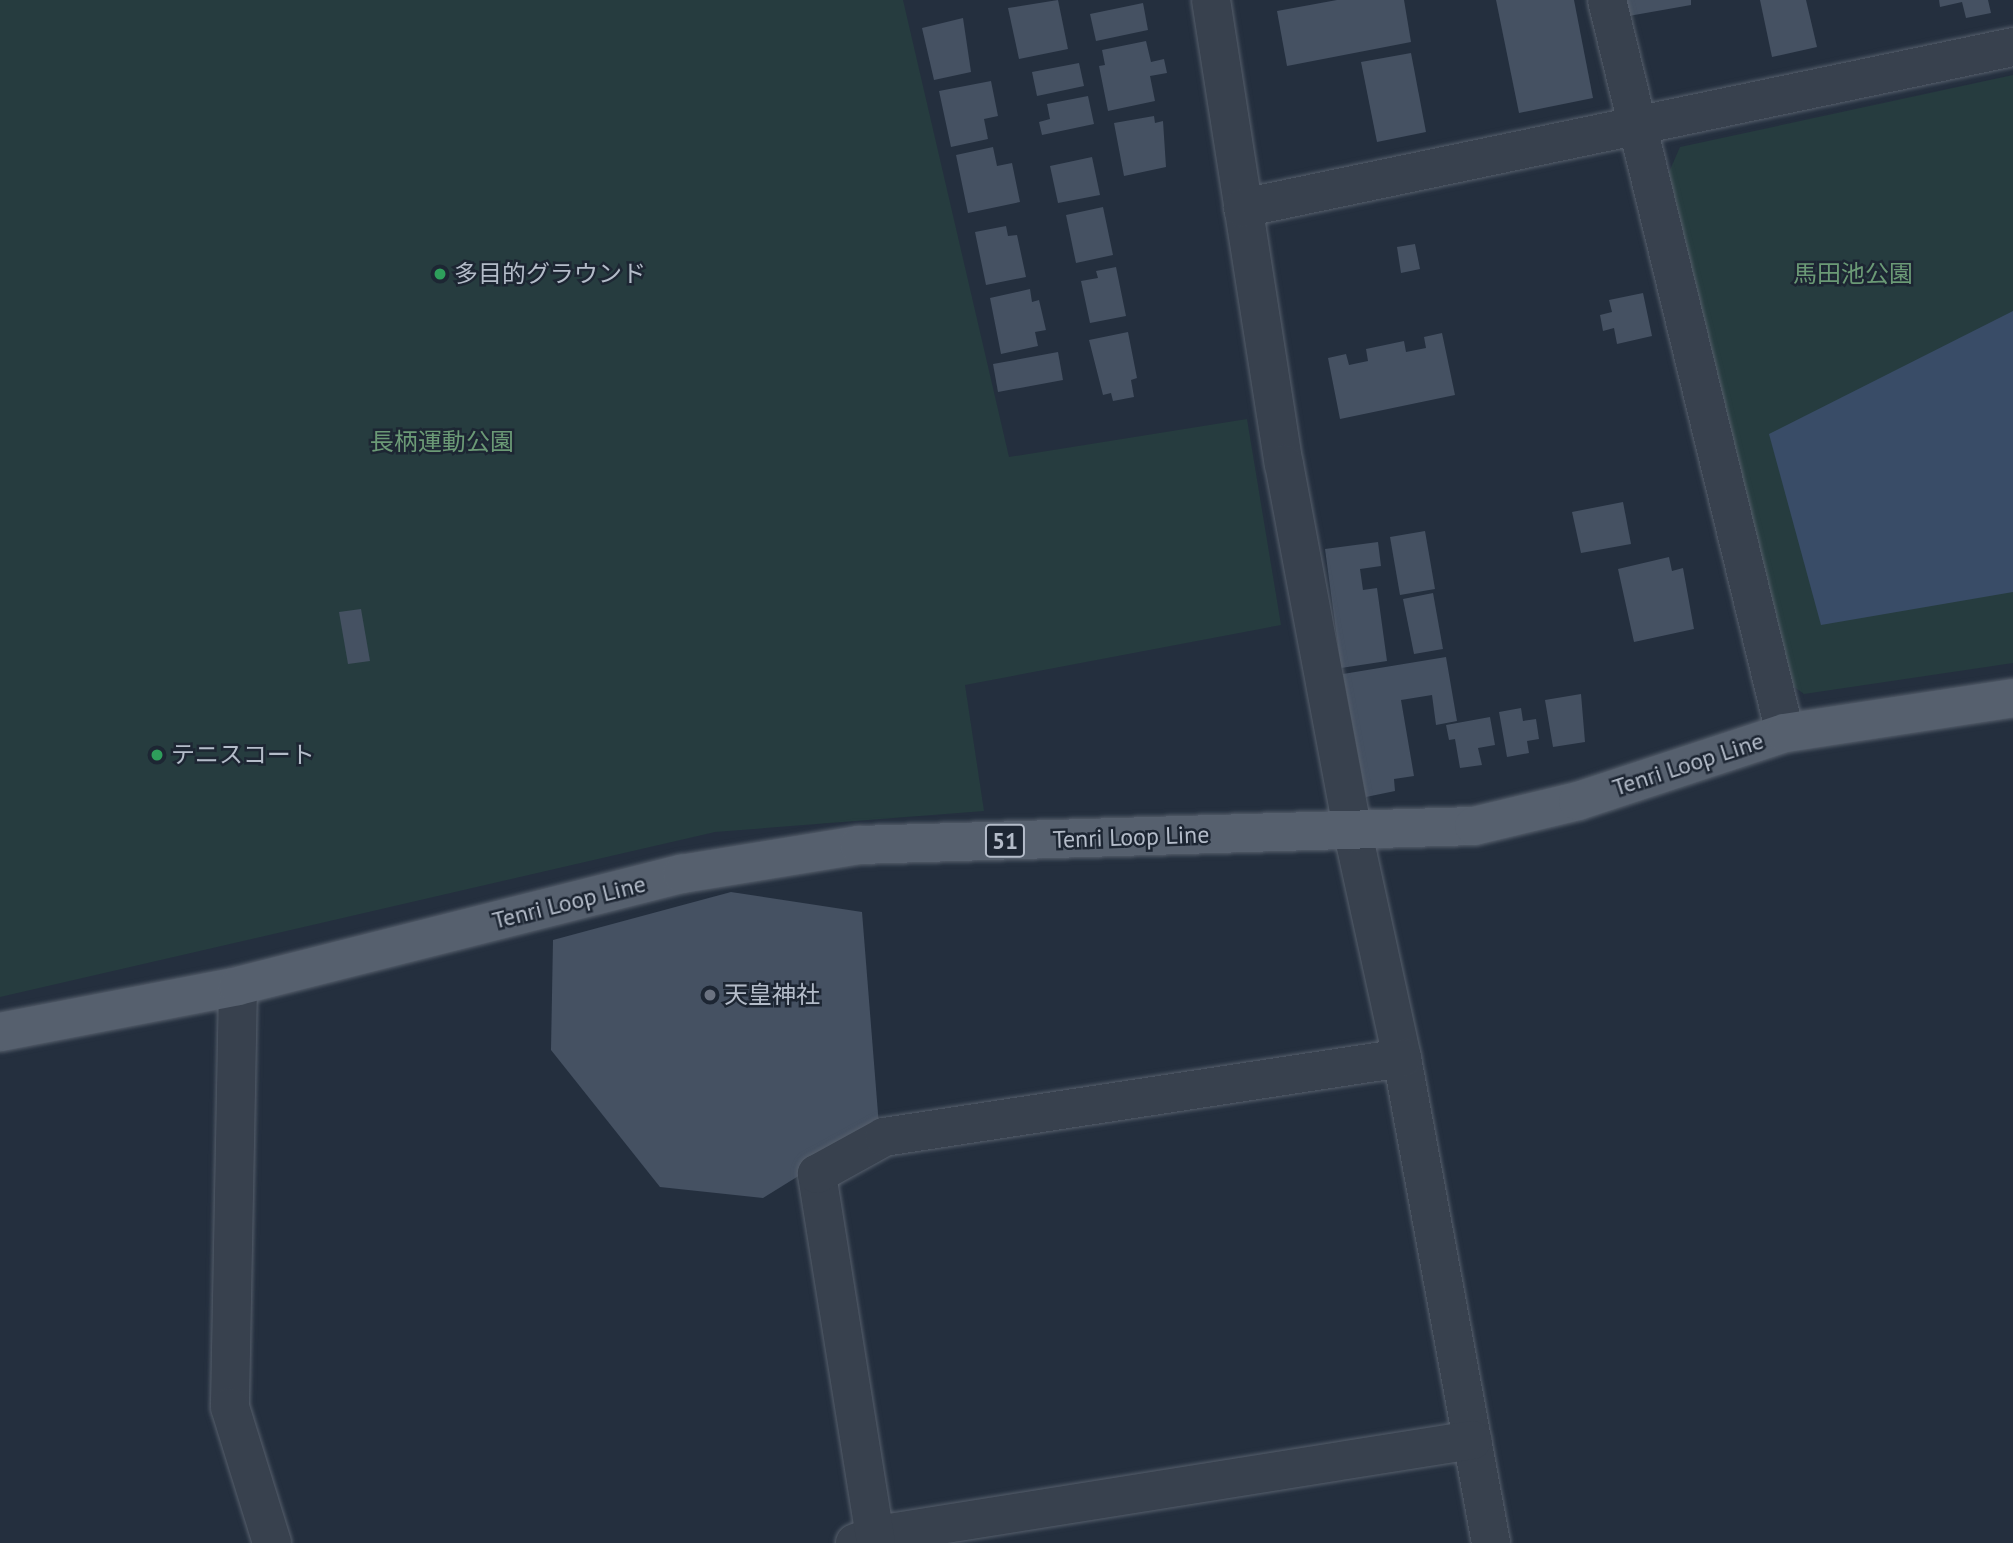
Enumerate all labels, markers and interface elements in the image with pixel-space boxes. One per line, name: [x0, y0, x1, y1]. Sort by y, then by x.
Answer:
place label: 多目的グラウンド: [454, 260, 646, 288]
park label: 馬田池公園: [1793, 260, 1913, 288]
marker: 多目的グラウンド: [432, 266, 448, 282]
park label: 長柄運動公園: [370, 428, 514, 456]
street label: Tenri Loop Line: [1609, 726, 1767, 802]
place label: テニスコート: [171, 741, 315, 769]
marker: テニスコート: [149, 747, 165, 763]
street label: Tenri Loop Line: [1052, 820, 1210, 854]
road number: 51: [984, 821, 1026, 860]
street label: Tenri Loop Line: [489, 869, 649, 935]
place label: 天皇神社: [724, 981, 820, 1009]
marker: 天皇神社: [702, 987, 718, 1003]

